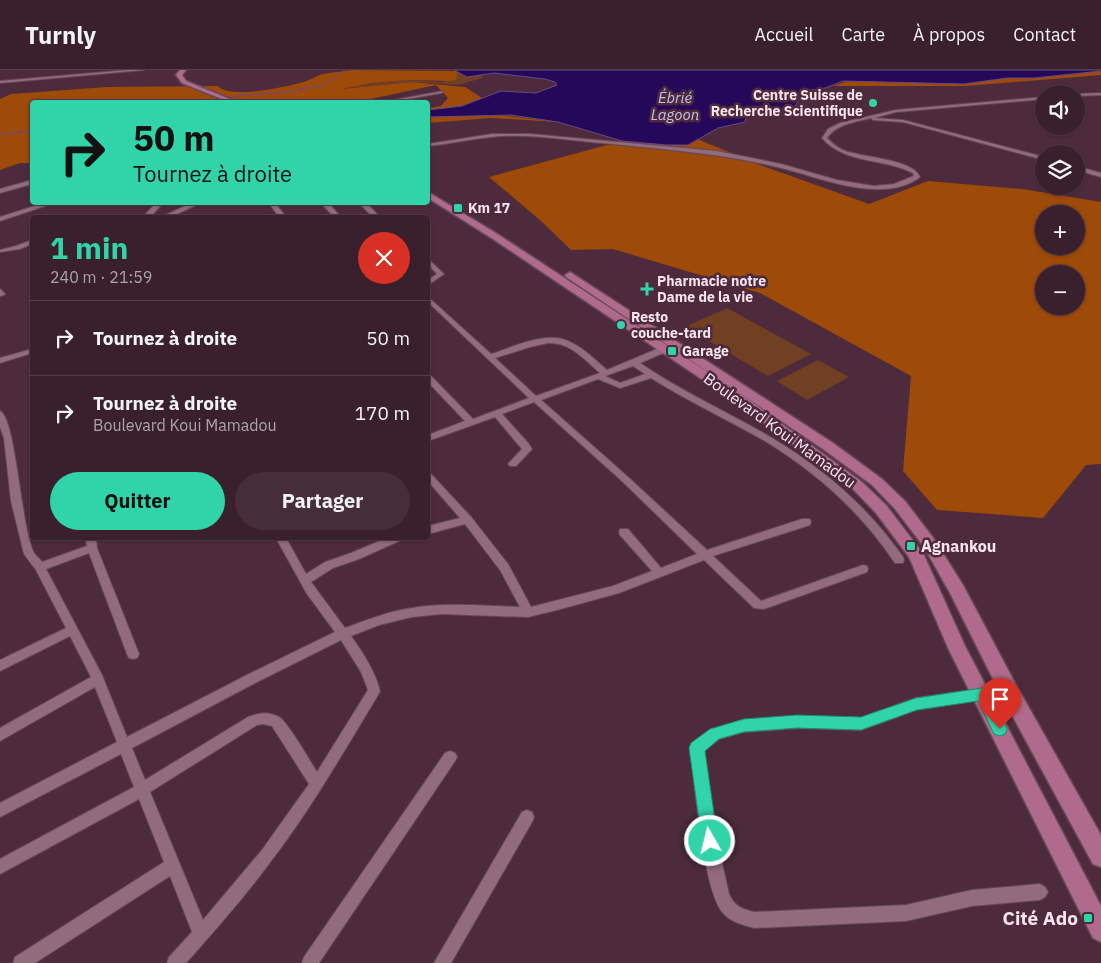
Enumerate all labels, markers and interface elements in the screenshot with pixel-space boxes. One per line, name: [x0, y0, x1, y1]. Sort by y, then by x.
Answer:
text: Turnly: [25, 19, 96, 51]
text: Accueil: [754, 23, 813, 46]
text: Carte: [841, 23, 885, 46]
text: À propos: [913, 23, 985, 46]
text: Contact: [1013, 23, 1076, 46]
map controls: [1035, 85, 1085, 315]
button: sound: [1035, 85, 1085, 135]
place label: Centre Suisse de Recherche Scientifique: [711, 86, 863, 120]
water label: Ébrié Lagoon: [651, 88, 699, 124]
marker: Centre Suisse de Recherche Scientifique: [867, 97, 879, 109]
text: 50 m: [133, 115, 215, 161]
icon: right: [50, 120, 115, 185]
button: layers: [1035, 145, 1085, 195]
text: Tournez à droite: [133, 159, 292, 188]
place label: Km 17: [468, 199, 510, 217]
marker: Km 17: [452, 202, 464, 214]
button: +: [1035, 205, 1085, 255]
text: 1 min: [50, 228, 128, 267]
button: close: [358, 232, 410, 284]
button: −: [1035, 265, 1085, 315]
text: 240 m · 21:59: [50, 267, 152, 287]
place label: Pharmacie notre Dame de la vie: [657, 272, 766, 306]
marker: Pharmacie notre Dame de la vie: [641, 283, 653, 295]
place label: Resto couche-tard: [631, 308, 711, 342]
marker: Resto couche-tard: [615, 319, 627, 331]
icon: right: [50, 324, 78, 352]
text: Tournez à droite: [93, 326, 237, 350]
text: 50 m: [366, 326, 410, 350]
place label: Garage: [682, 342, 729, 360]
marker: Garage: [666, 345, 678, 357]
street label: Boulevard Koui Mamadou: [700, 368, 860, 492]
text: Tournez à droite: [93, 391, 237, 415]
icon: right: [50, 399, 78, 427]
text: 170 m: [355, 401, 410, 425]
text: Boulevard Koui Mamadou: [93, 415, 277, 435]
button: Quitter: [50, 472, 225, 530]
button: Partager: [235, 472, 410, 530]
place label: Agnankou: [921, 536, 996, 556]
marker: Agnankou: [905, 540, 917, 552]
pin: [979, 678, 1021, 729]
icon: arrive: [986, 685, 1014, 713]
position arrow: [683, 814, 735, 866]
place label: Cité Ado: [1003, 906, 1078, 930]
marker: Cité Ado: [1082, 912, 1094, 924]

